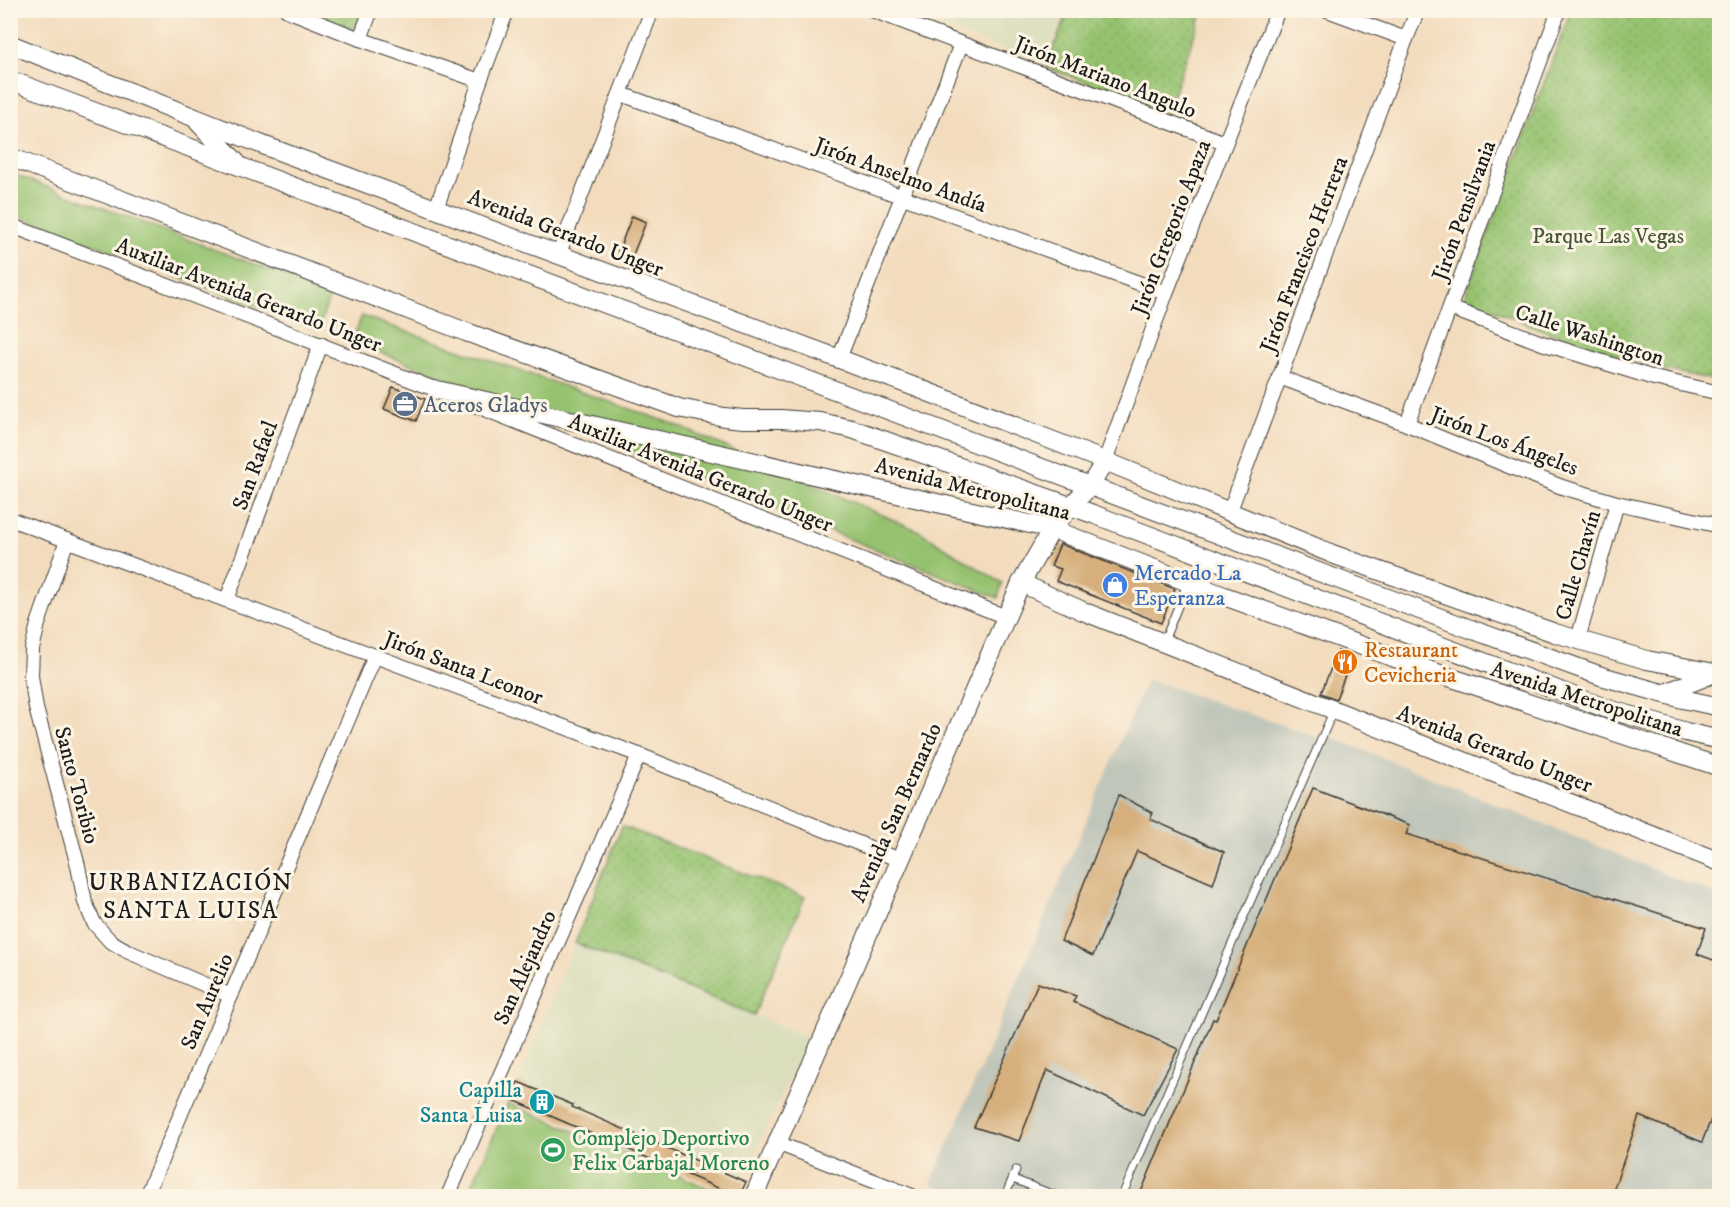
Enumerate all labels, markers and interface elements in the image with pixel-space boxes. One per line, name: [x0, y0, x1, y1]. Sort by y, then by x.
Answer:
street label: Jirón Mariano Angulo: [1009, 30, 1200, 125]
street label: Jirón Anselmo Andía: [809, 131, 991, 219]
street label: Jirón Gregorio Apaza: [1125, 135, 1218, 321]
street label: Jirón Pensilvania: [1426, 136, 1502, 286]
street label: Jirón Francisco Herrera: [1254, 152, 1355, 358]
street label: Avenida Gerardo Unger: [464, 184, 668, 283]
park label: Parque Las Vegas: [1532, 223, 1684, 250]
street label: Auxiliar Avenida Gerardo Unger: [112, 232, 386, 359]
street label: Calle Washington: [1512, 299, 1668, 372]
office icon: Aceros Gladys: [390, 389, 420, 419]
place label: Aceros Gladys: [424, 392, 548, 419]
street label: Jirón Los Ángeles: [1425, 399, 1582, 482]
street label: Auxiliar Avenida Gerardo Unger: [564, 408, 837, 539]
street label: San Rafael: [227, 417, 284, 514]
street label: Avenida Metropolitana: [872, 452, 1074, 527]
street label: Calle Chavín: [1550, 507, 1607, 624]
place label: Mercado La Esperanza: [1134, 560, 1242, 612]
shop icon: Mercado La Esperanza: [1100, 570, 1130, 600]
street label: Jirón Santa Leonor: [378, 625, 548, 711]
place label: Restaurant Cevicheria: [1364, 637, 1458, 689]
restaurant icon: Restaurant Cevicheria: [1330, 647, 1360, 677]
street label: Avenida Metropolitana: [1487, 656, 1687, 743]
street label: Avenida Gerardo Unger: [1393, 700, 1597, 799]
street label: Avenida San Bernardo: [845, 719, 948, 906]
street label: Santo Toribio: [48, 724, 105, 847]
district label: URBANIZACIÓN SANTA LUISA: [88, 867, 294, 926]
street label: San Alejandro: [488, 906, 563, 1029]
street label: San Aurelio: [175, 949, 240, 1054]
place label: Capilla Santa Luisa: [420, 1077, 523, 1129]
building icon: Capilla Santa Luisa: [527, 1087, 557, 1117]
place label: Complejo Deportivo Felix Carbajal Moreno: [572, 1125, 769, 1177]
sports icon: Complejo Deportivo Felix Carbajal Moreno: [538, 1135, 568, 1165]

